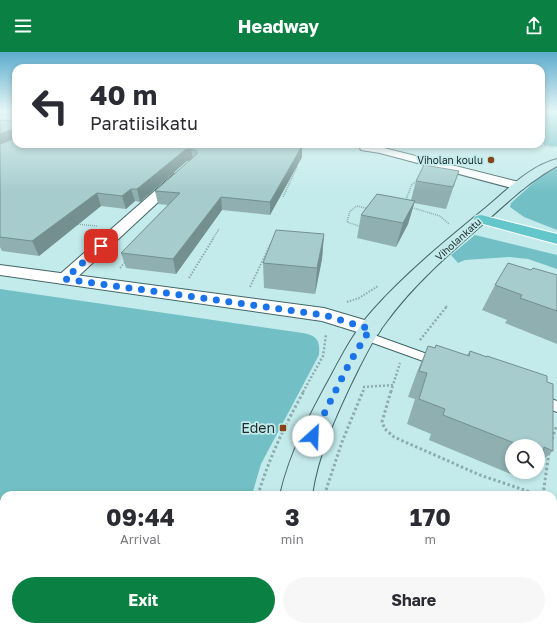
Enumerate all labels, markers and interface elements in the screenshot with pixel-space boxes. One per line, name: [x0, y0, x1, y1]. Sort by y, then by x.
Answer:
icon: menu: [12, 15, 34, 37]
text: Headway: [238, 15, 319, 37]
icon: share: [523, 15, 545, 37]
text: 40 m: [90, 78, 157, 111]
icon: left: [24, 80, 76, 132]
text: Paratiisikatu: [90, 112, 198, 134]
place label: Viholan koulu: [417, 154, 483, 166]
marker: Viholan koulu: [486, 155, 496, 165]
street label: Viholankatu: [433, 215, 483, 263]
pin: [84, 229, 118, 263]
icon: arrive: [90, 235, 112, 257]
position arrow: [292, 415, 334, 457]
place label: Eden: [241, 419, 275, 436]
marker: Eden: [278, 423, 288, 433]
map controls: [505, 439, 545, 479]
button: search: [505, 439, 545, 479]
text: 09:44: [106, 502, 175, 531]
text: 3: [285, 502, 300, 531]
text: 170: [410, 502, 451, 531]
text: Arrival: [120, 531, 161, 547]
text: min: [281, 531, 304, 547]
text: m: [425, 531, 436, 547]
button: Exit: [12, 577, 275, 623]
button: Share: [283, 577, 545, 623]

